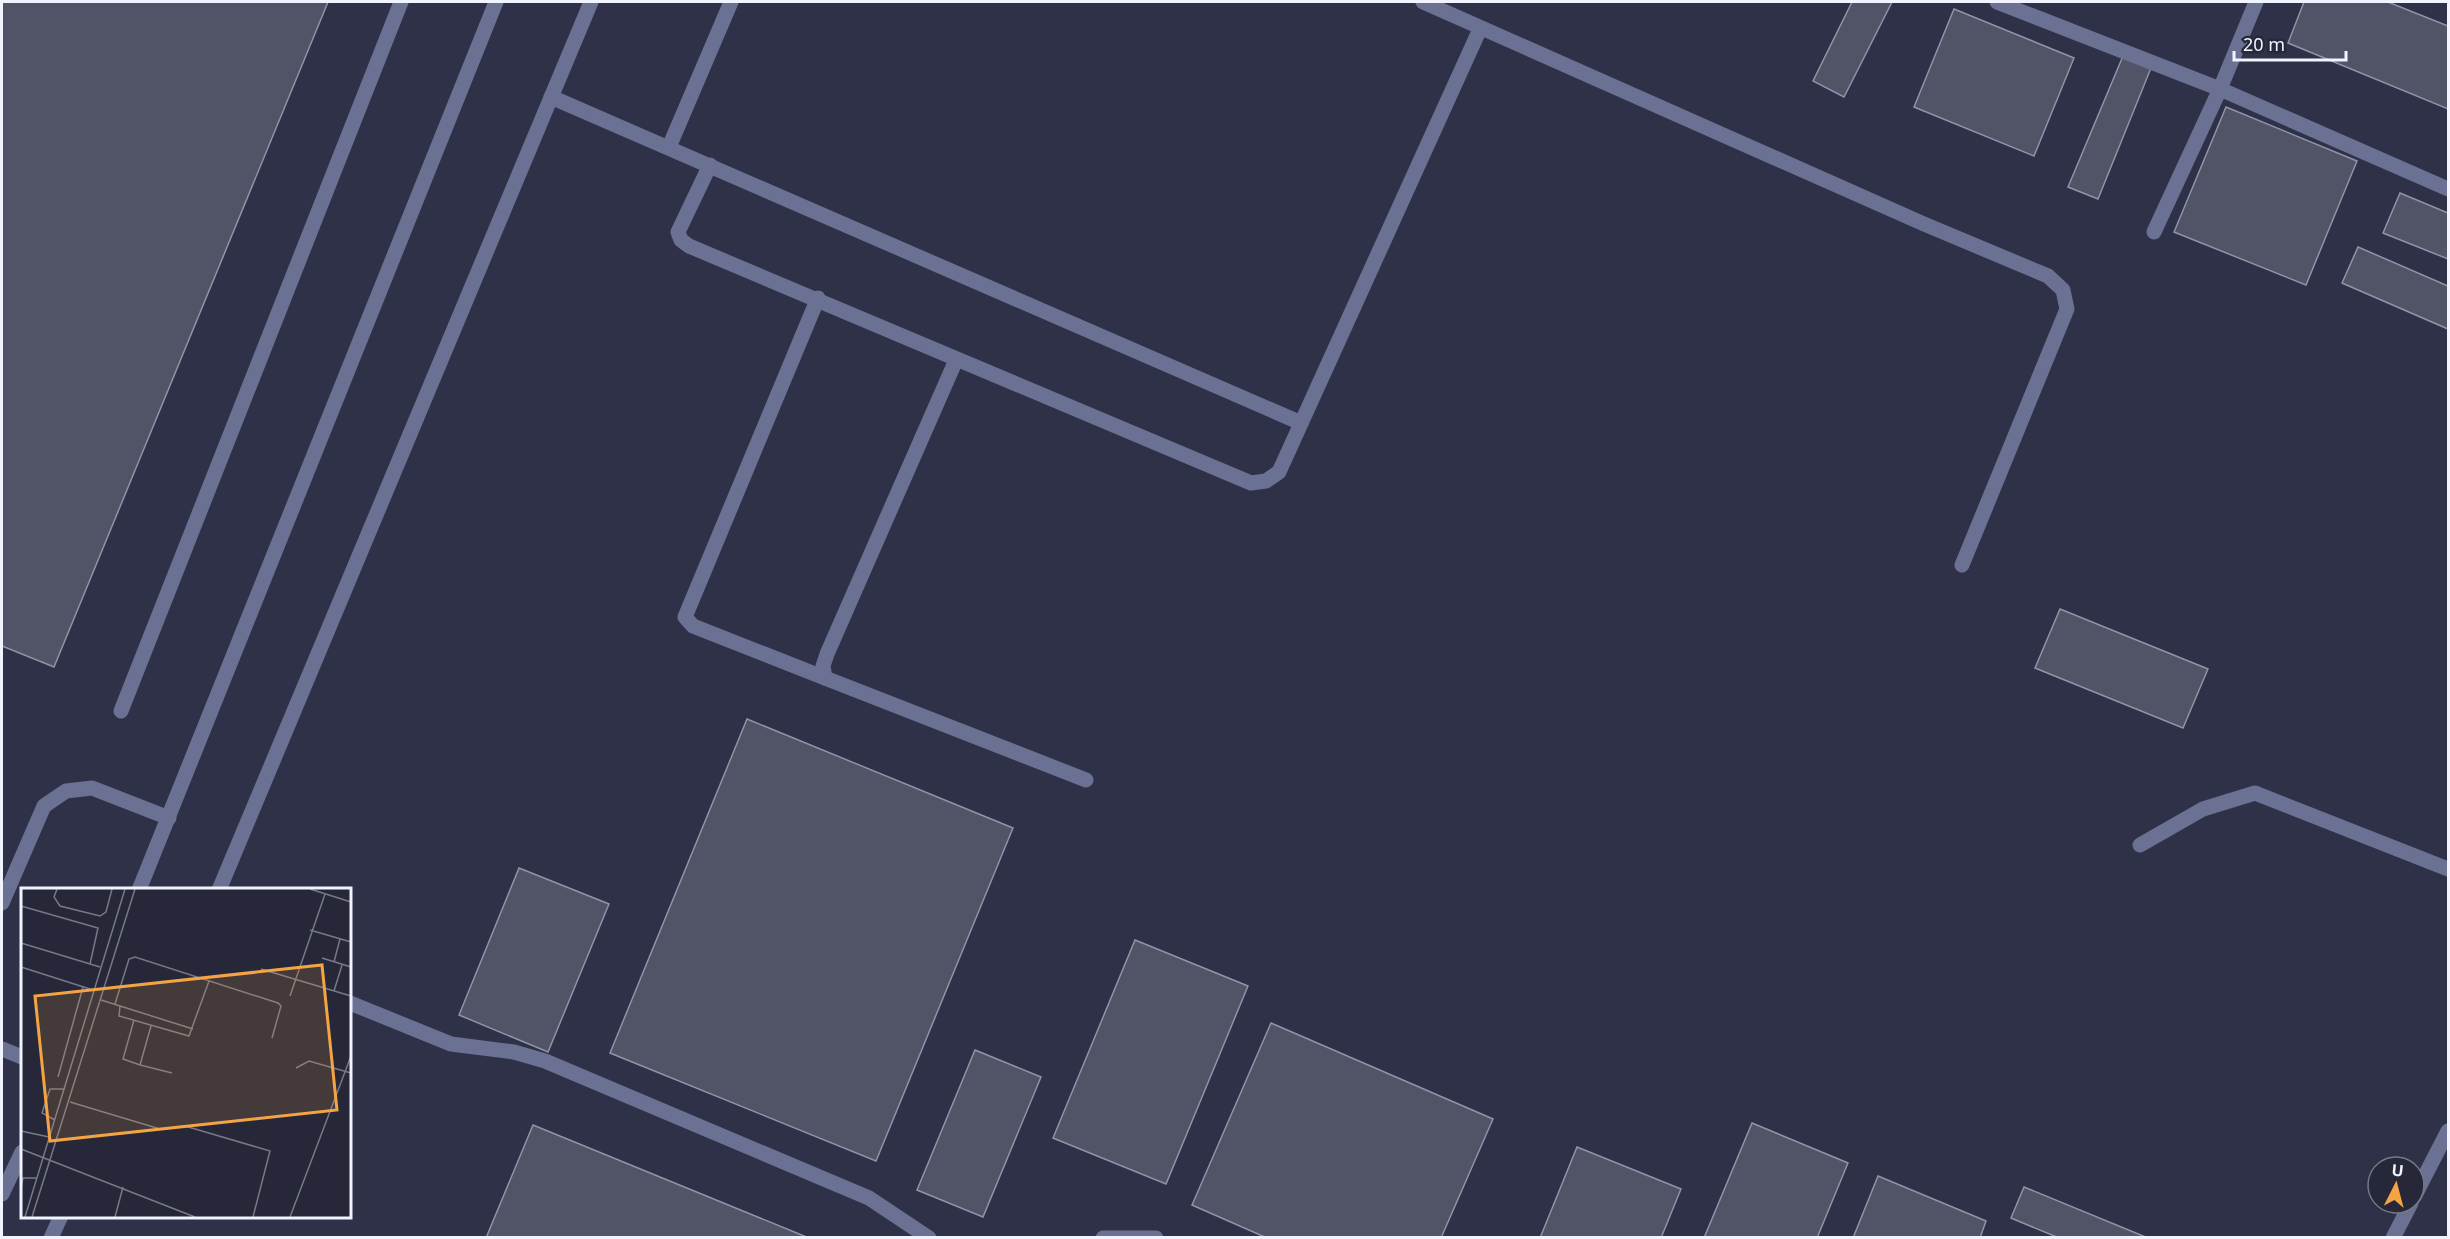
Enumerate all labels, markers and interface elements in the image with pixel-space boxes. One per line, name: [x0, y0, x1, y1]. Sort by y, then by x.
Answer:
scale bar: [2234, 24, 2346, 62]
text: 20 m: [2243, 32, 2285, 56]
inset map: [21, 888, 351, 1218]
north arrow: [2366, 1155, 2426, 1215]
text: U: [2390, 1159, 2405, 1182]

